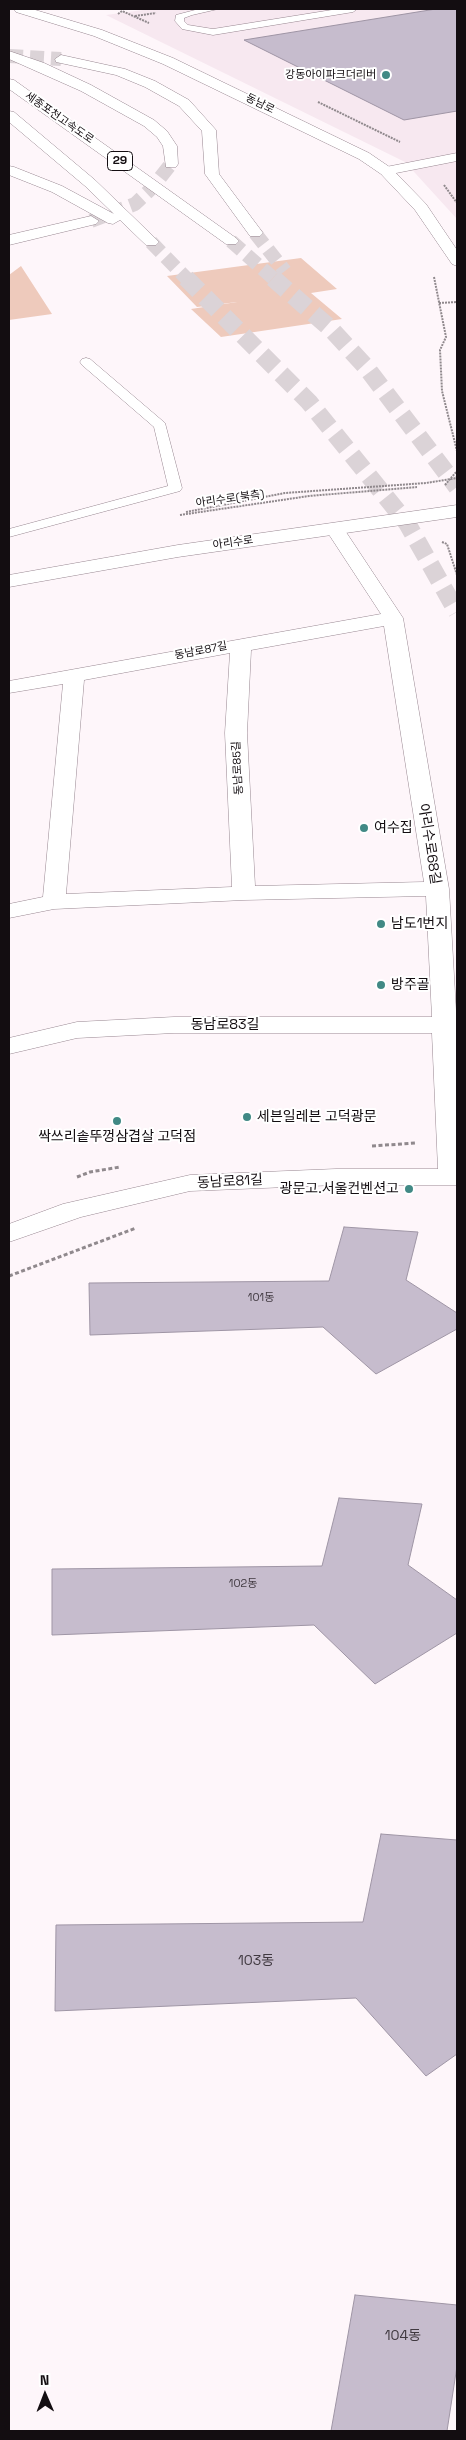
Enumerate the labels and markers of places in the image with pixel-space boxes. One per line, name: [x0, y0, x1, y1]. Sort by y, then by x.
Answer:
place label: 강동아이파크더리버: [285, 68, 376, 82]
marker: 강동아이파크더리버: [380, 69, 392, 81]
place label: 여수집: [374, 820, 413, 836]
marker: 여수집: [358, 822, 370, 834]
place label: 남도1번지: [391, 916, 448, 932]
marker: 남도1번지: [375, 918, 387, 930]
place label: 방주골: [391, 977, 430, 993]
marker: 방주골: [375, 979, 387, 991]
place label: 세븐일레븐 고덕광문: [257, 1109, 377, 1125]
marker: 세븐일레븐 고덕광문: [241, 1111, 253, 1123]
marker: 싹쓰리솥뚜껑삼겹살 고덕점: [111, 1115, 123, 1127]
place label: 싹쓰리솥뚜껑삼겹살 고덕점: [38, 1129, 196, 1145]
place label: 광문고.서울컨벤션고: [280, 1181, 399, 1197]
marker: 광문고.서울컨벤션고: [403, 1183, 415, 1195]

